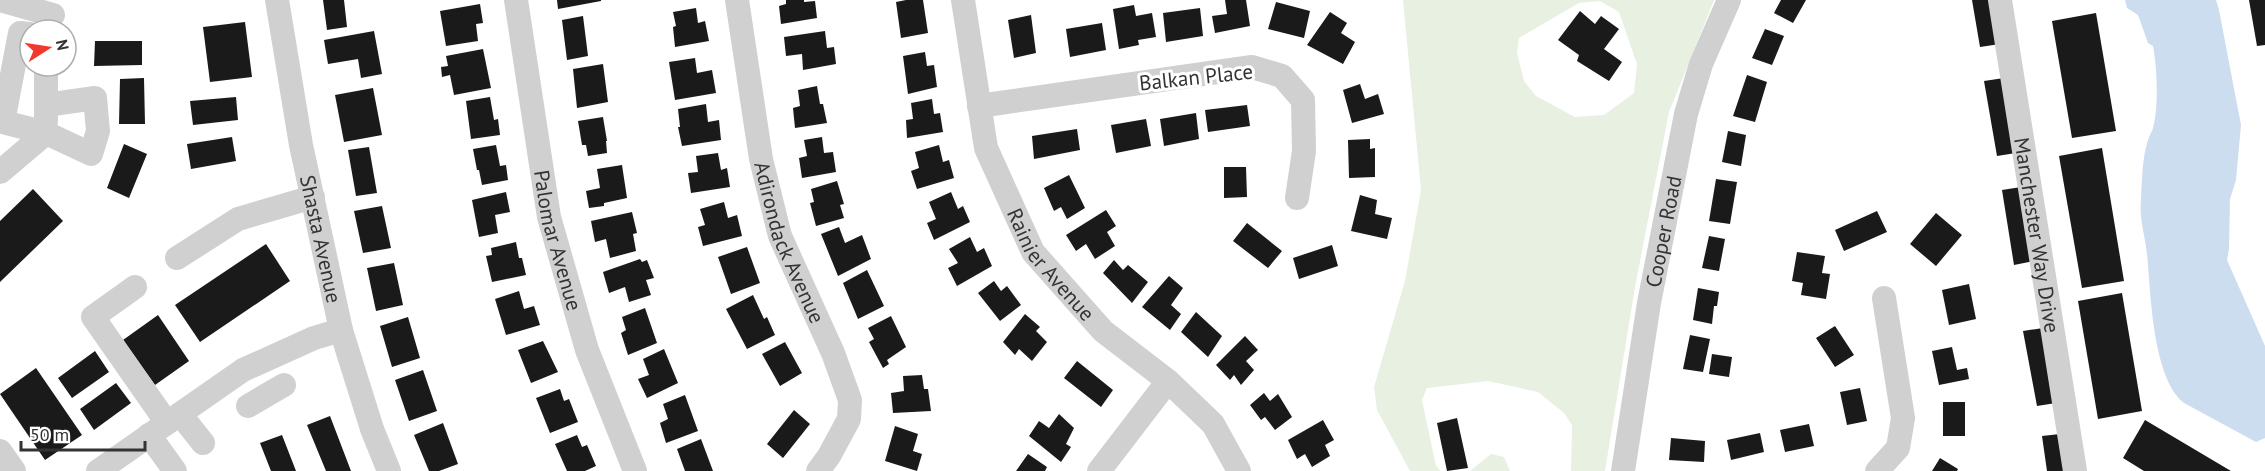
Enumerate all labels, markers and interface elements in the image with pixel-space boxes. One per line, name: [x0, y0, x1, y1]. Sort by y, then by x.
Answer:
north arrow: [18, 18, 78, 78]
text: N: [52, 38, 74, 52]
street label: Balkan Place: [1138, 58, 1254, 96]
street label: Manchester Way Drive: [2009, 135, 2066, 335]
street label: Adirondack Avenue: [749, 159, 831, 327]
street label: Palomar Avenue: [529, 168, 588, 314]
street label: Shasta Avenue: [294, 172, 348, 305]
street label: Cooper Road: [1639, 173, 1687, 289]
street label: Rainier Avenue: [1001, 204, 1101, 326]
scale bar: [21, 414, 146, 452]
text: 50 m: [30, 423, 69, 446]

